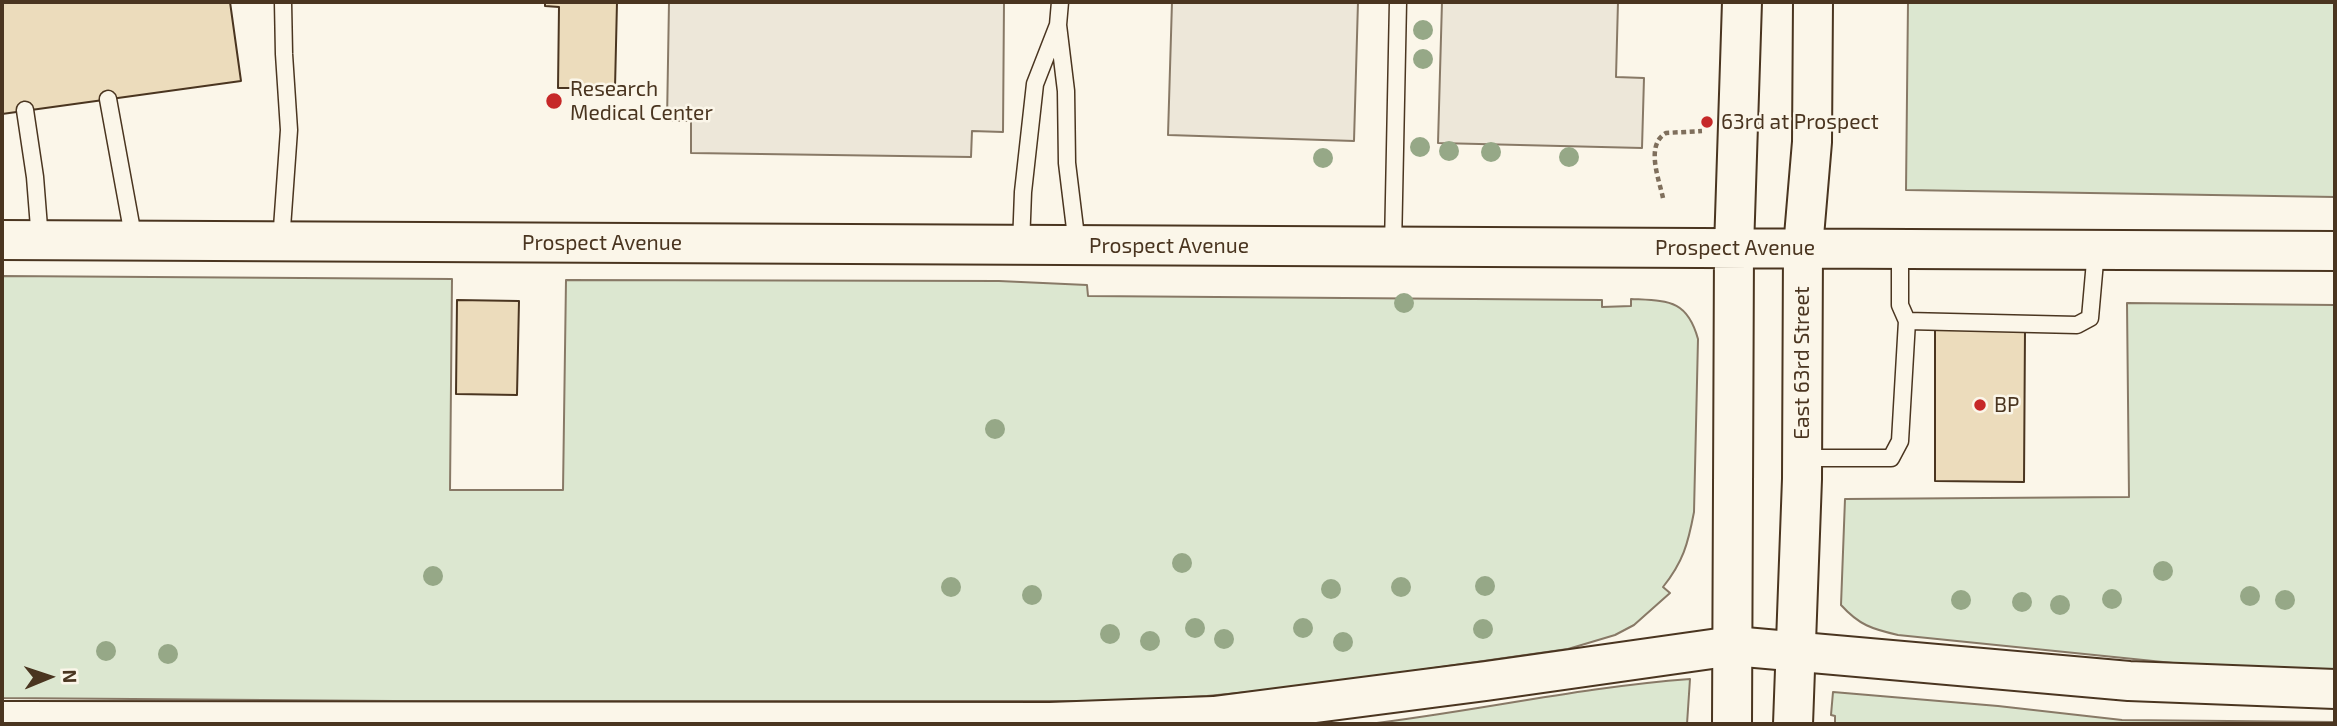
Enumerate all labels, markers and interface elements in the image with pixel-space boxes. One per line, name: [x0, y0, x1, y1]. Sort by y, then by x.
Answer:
place label: Research Medical Center: [570, 76, 713, 126]
marker: Research Medical Center: [544, 91, 564, 111]
place label: 63rd at Prospect: [1721, 109, 1879, 135]
marker: 63rd at Prospect: [1699, 114, 1715, 130]
street label: Prospect Avenue: [522, 230, 682, 256]
street label: Prospect Avenue: [1089, 233, 1249, 259]
street label: Prospect Avenue: [1655, 235, 1815, 261]
street label: East 63rd Street: [1789, 286, 1815, 440]
place label: BP: [1994, 392, 2019, 418]
marker: BP: [1972, 397, 1988, 413]
north arrow: [14, 642, 84, 712]
text: N: [59, 669, 82, 684]

